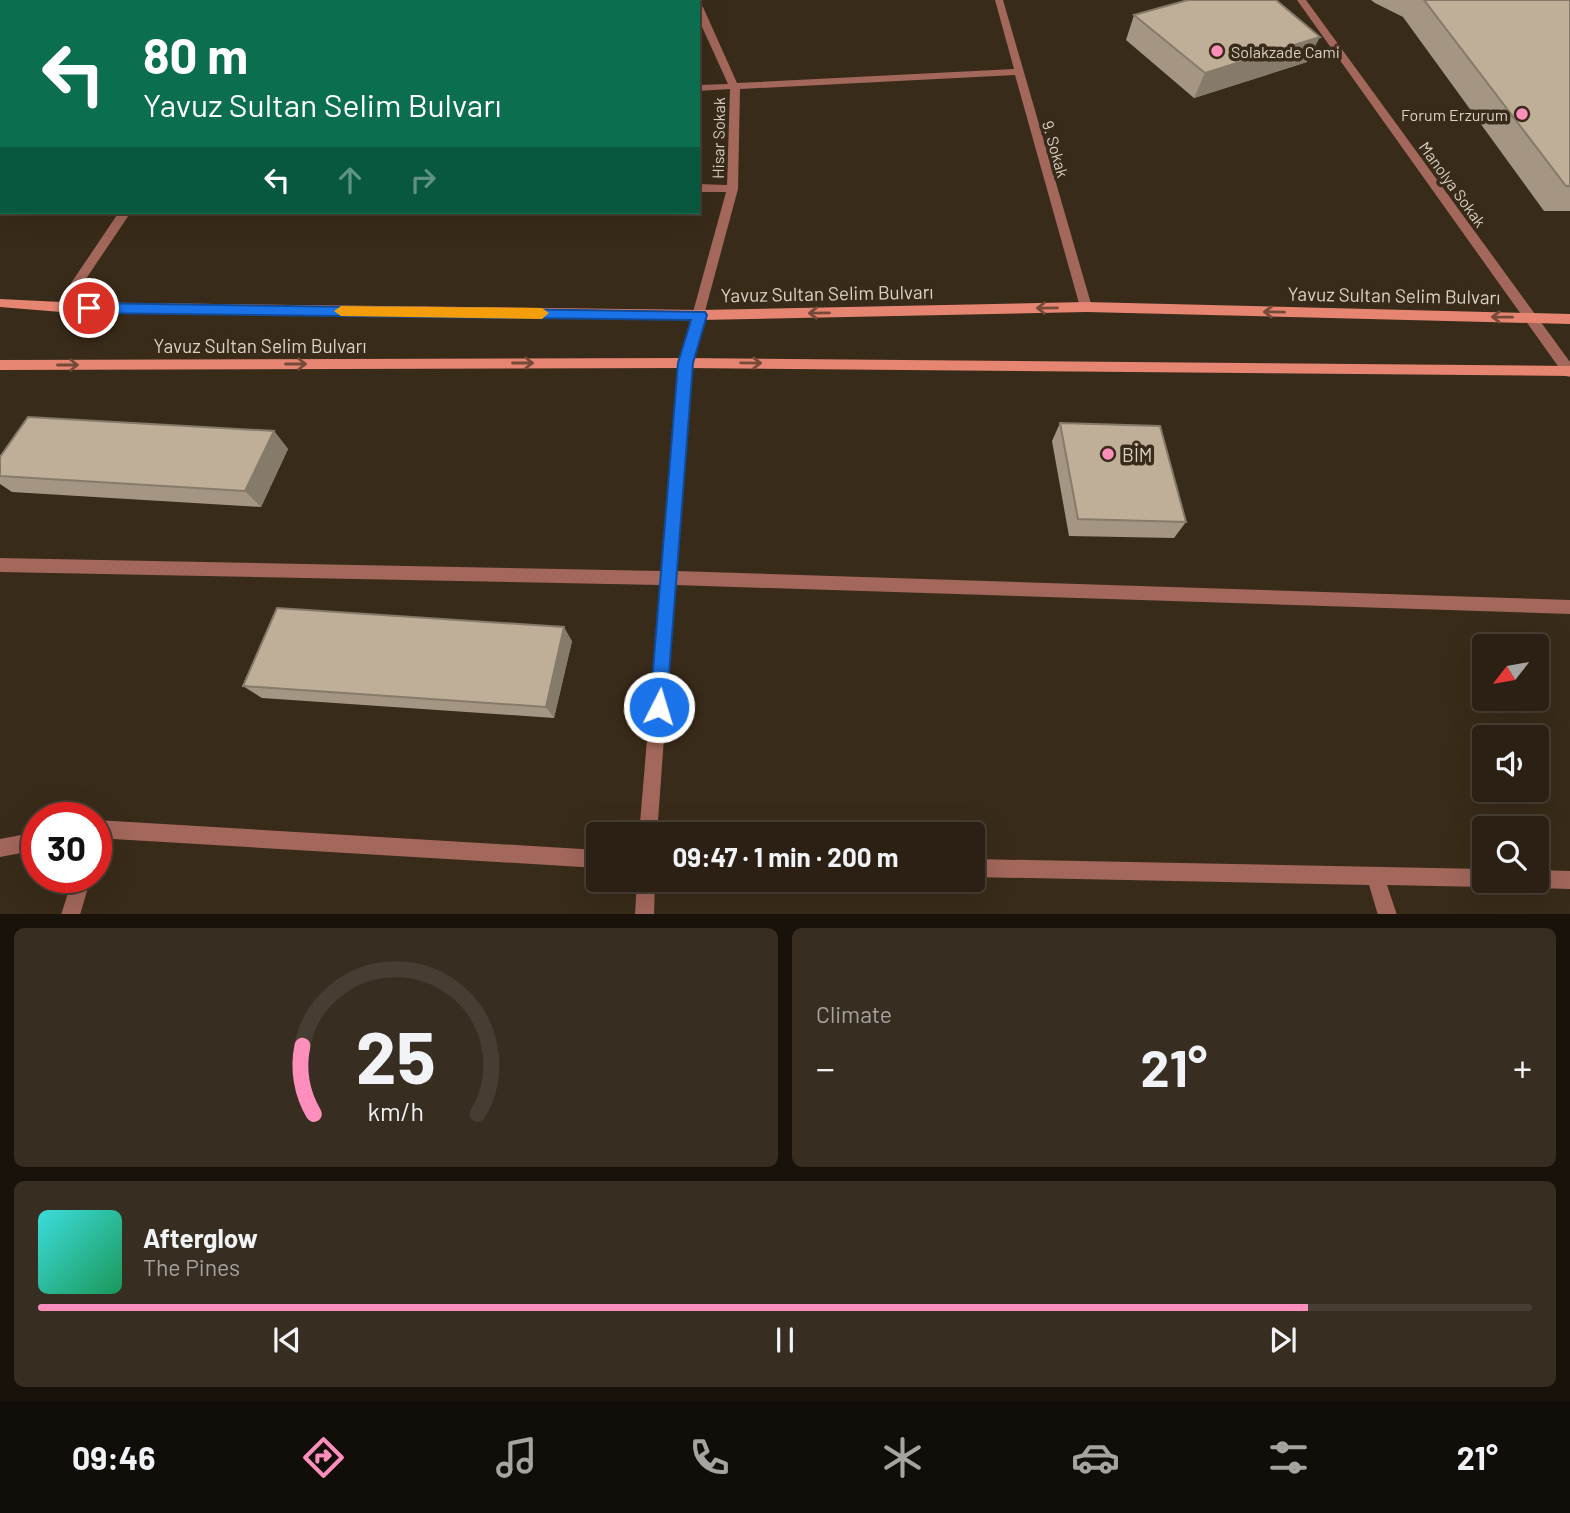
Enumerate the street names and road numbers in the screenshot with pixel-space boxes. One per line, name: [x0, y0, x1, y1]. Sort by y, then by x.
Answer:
street label: Hisar Sokak: [708, 97, 728, 179]
street label: 9. Sokak: [1039, 118, 1073, 180]
street label: Manolya Sokak: [1416, 137, 1490, 231]
street label: Yavuz Sultan Selim Bulvarı: [720, 280, 934, 306]
street label: Yavuz Sultan Selim Bulvarı: [1287, 282, 1501, 308]
street label: Yavuz Sultan Selim Bulvarı: [154, 334, 366, 357]

